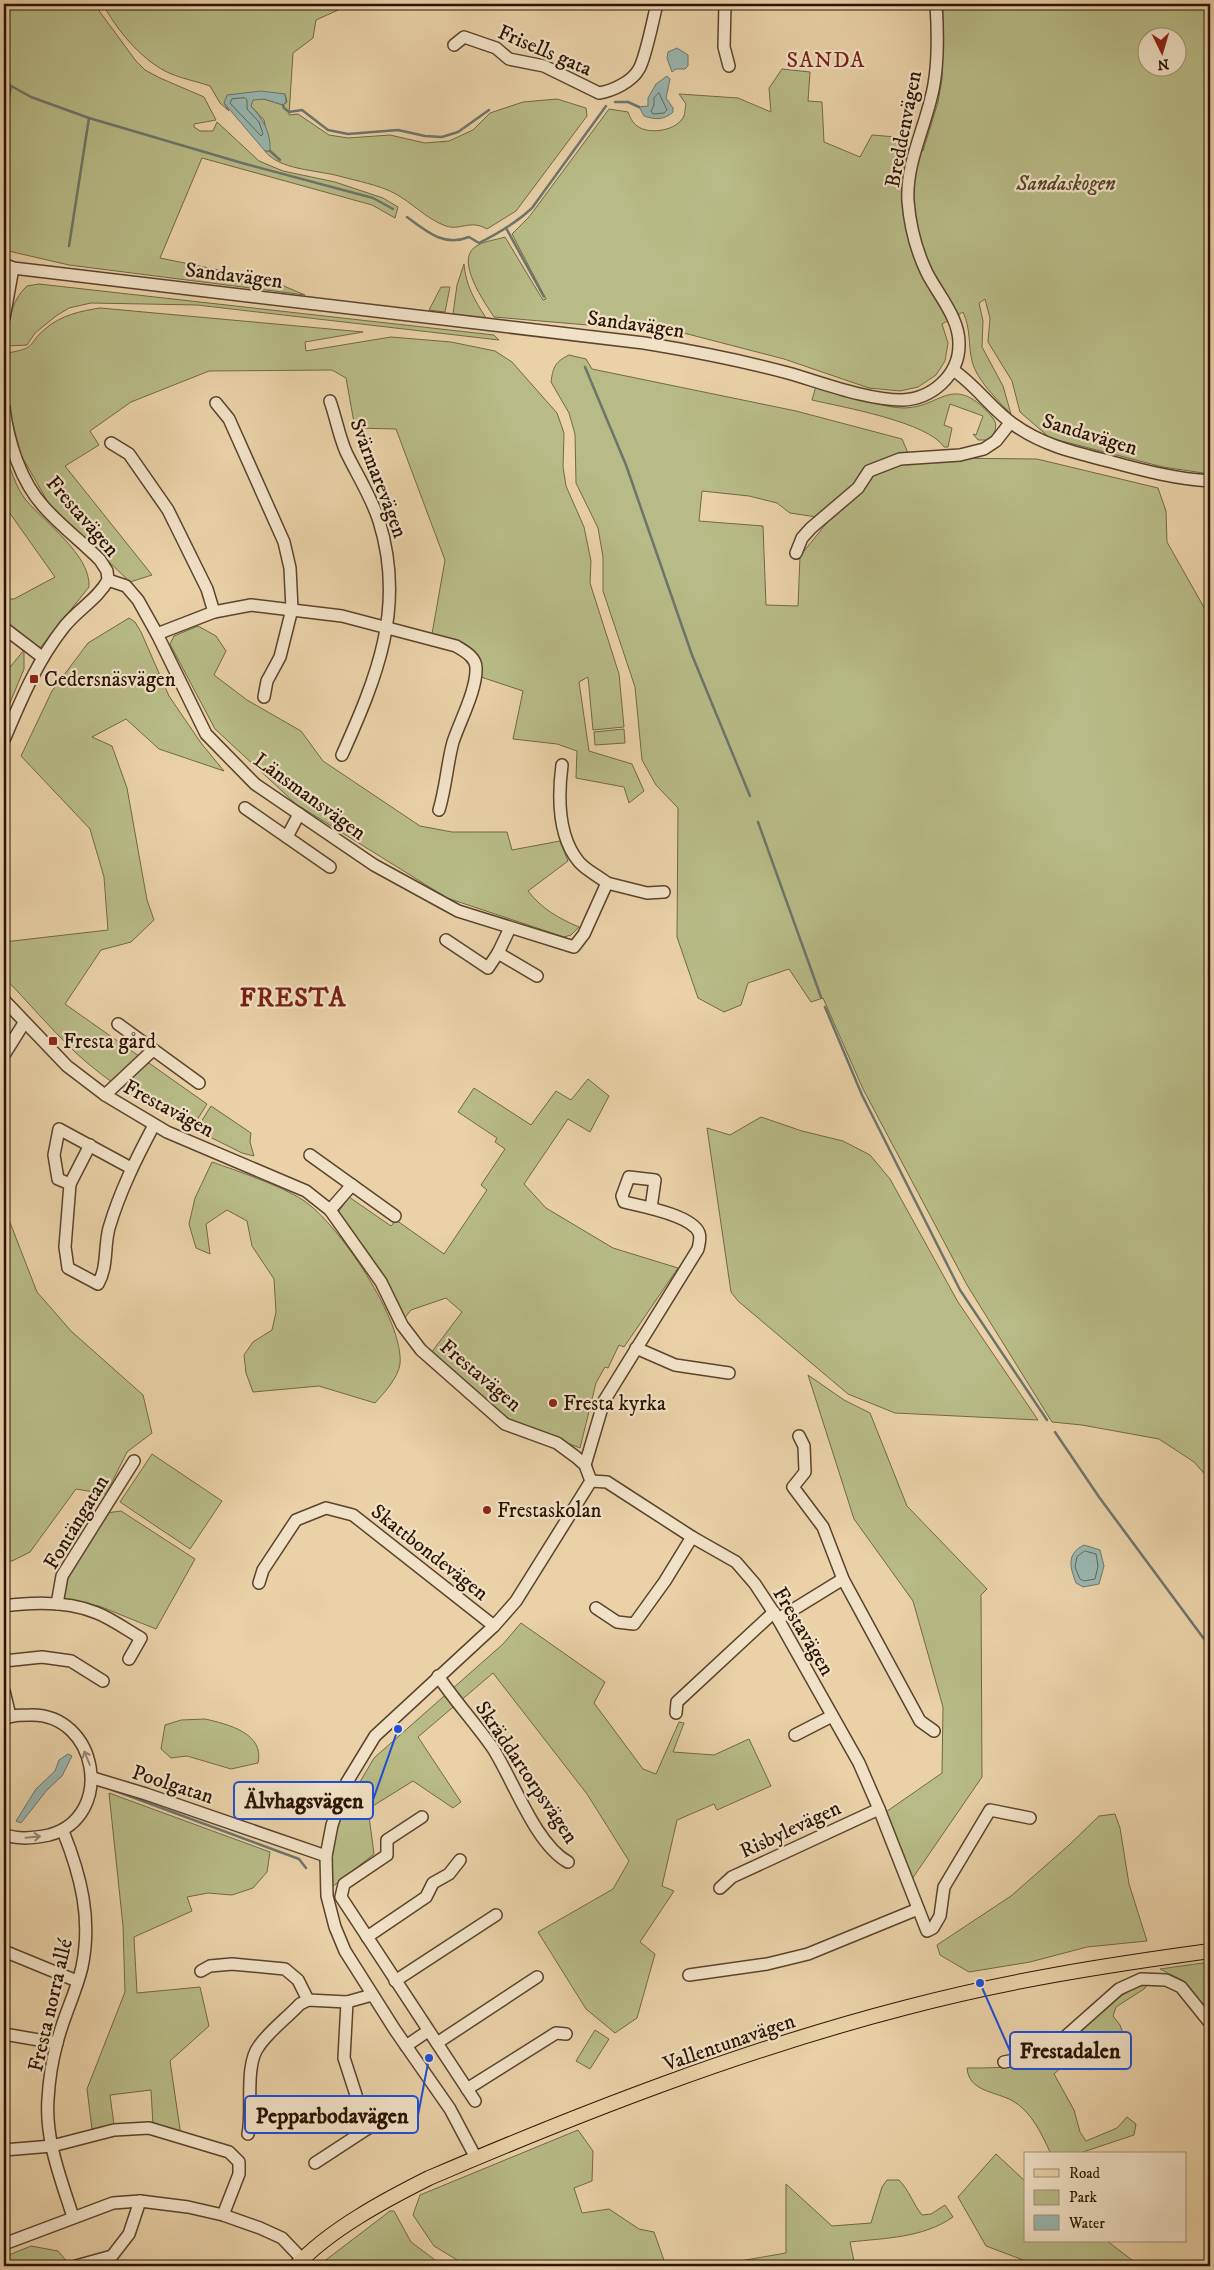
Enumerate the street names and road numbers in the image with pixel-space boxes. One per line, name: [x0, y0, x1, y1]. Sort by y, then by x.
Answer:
street label: Frisells gata: [494, 19, 596, 82]
street label: Breddenvägen: [880, 69, 928, 190]
street label: Sandavägen: [184, 257, 284, 295]
street label: Sandavägen: [585, 305, 686, 345]
street label: Sandavägen: [1039, 408, 1141, 462]
street label: Svärmarevägen: [343, 415, 413, 542]
street label: Frestavägen: [40, 471, 125, 563]
street label: Länsmansvägen: [248, 747, 371, 846]
street label: Frestavägen: [119, 1074, 218, 1144]
street label: Frestavägen: [434, 1334, 527, 1418]
street label: Fontängatan: [39, 1471, 115, 1574]
street label: Skattbondevägen: [365, 1499, 493, 1607]
street label: Frestavägen: [767, 1582, 840, 1681]
street label: Skräddartorpsvägen: [469, 1696, 583, 1849]
street label: Poolgatan: [129, 1760, 217, 1810]
street label: Risbylevägen: [736, 1795, 845, 1865]
street label: Fresta norra allé: [23, 1936, 79, 2074]
street label: Vallentunavägen: [659, 2008, 799, 2078]

